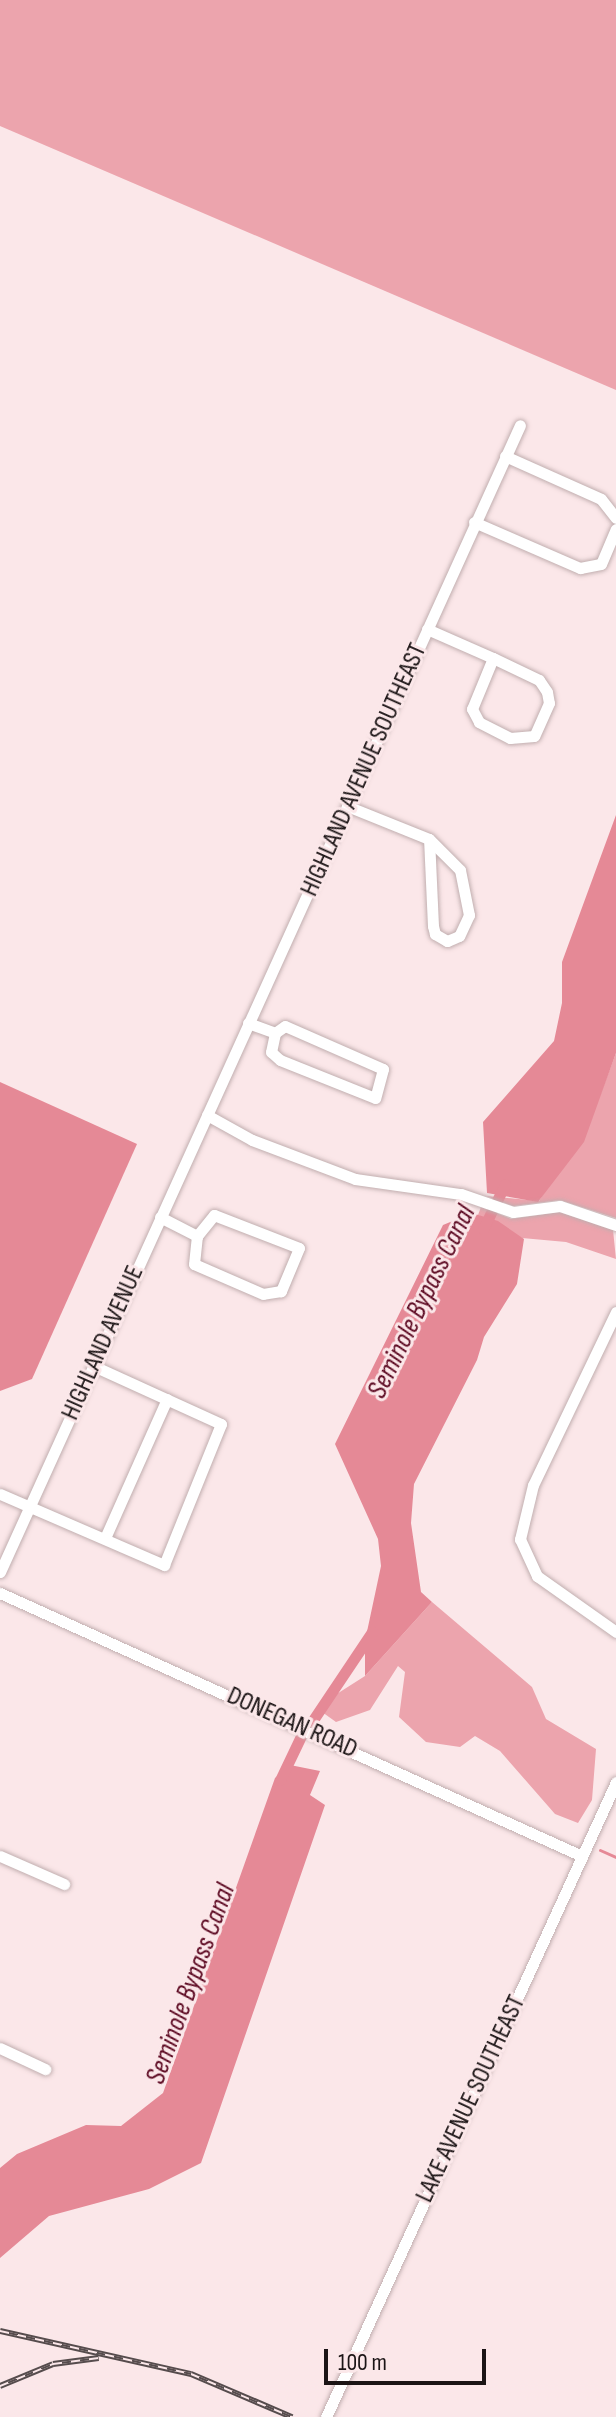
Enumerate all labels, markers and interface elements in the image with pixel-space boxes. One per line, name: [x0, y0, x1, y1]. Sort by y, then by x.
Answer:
street label: HIGHLAND AVENUE SOUTHEAST: [294, 639, 434, 901]
water label: Seminole Bypass Canal: [361, 1200, 483, 1404]
street label: HIGHLAND AVENUE: [55, 1261, 151, 1425]
street label: DONEGAN ROAD: [222, 1680, 362, 1766]
water label: Seminole Bypass Canal: [139, 1879, 243, 2089]
street label: LAKE AVENUE SOUTHEAST: [409, 1990, 533, 2208]
scale bar: [328, 2333, 490, 2383]
text: 100 m: [338, 2348, 387, 2377]

